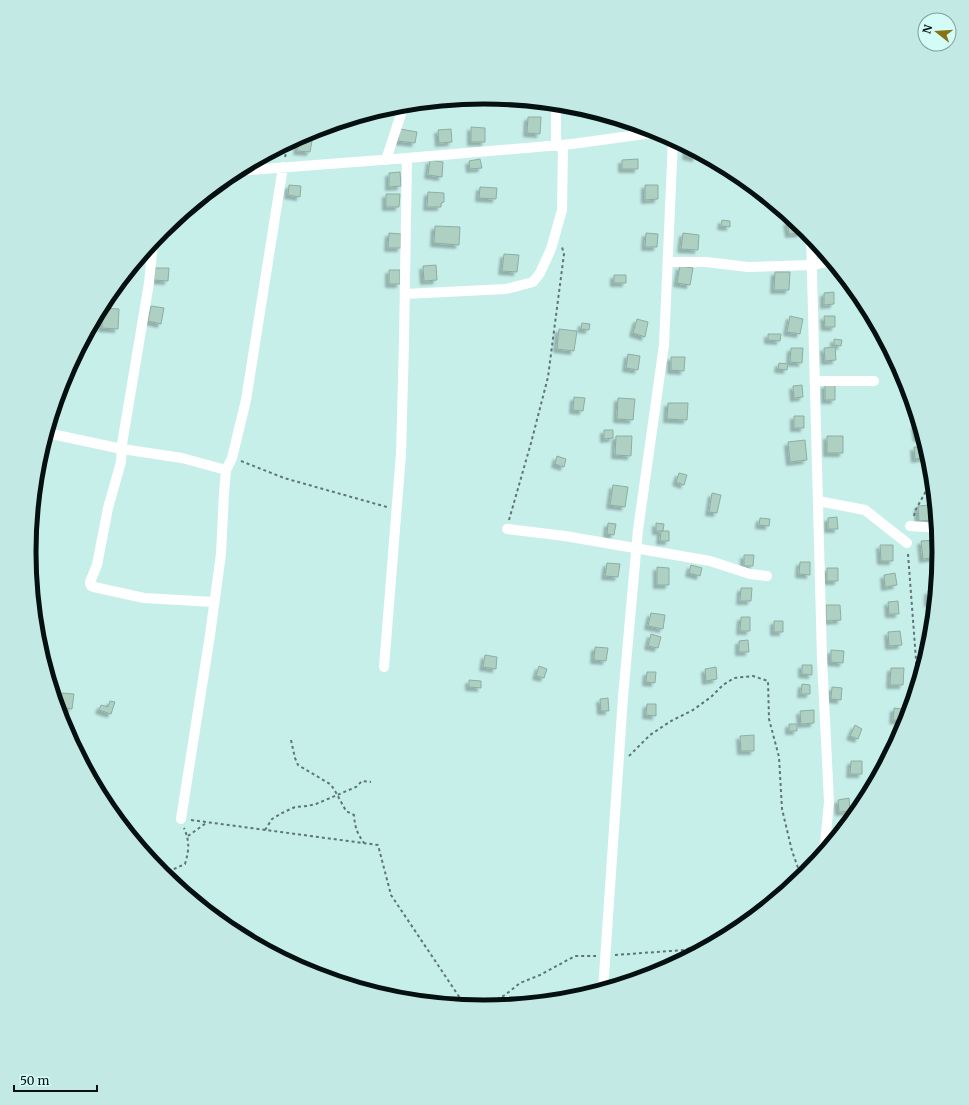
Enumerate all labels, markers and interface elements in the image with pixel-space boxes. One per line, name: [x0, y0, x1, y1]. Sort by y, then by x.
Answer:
north arrow: [917, 12, 957, 52]
text: N: [919, 23, 935, 35]
scale bar: [14, 1067, 97, 1093]
text: 50 m: [20, 1073, 49, 1088]

